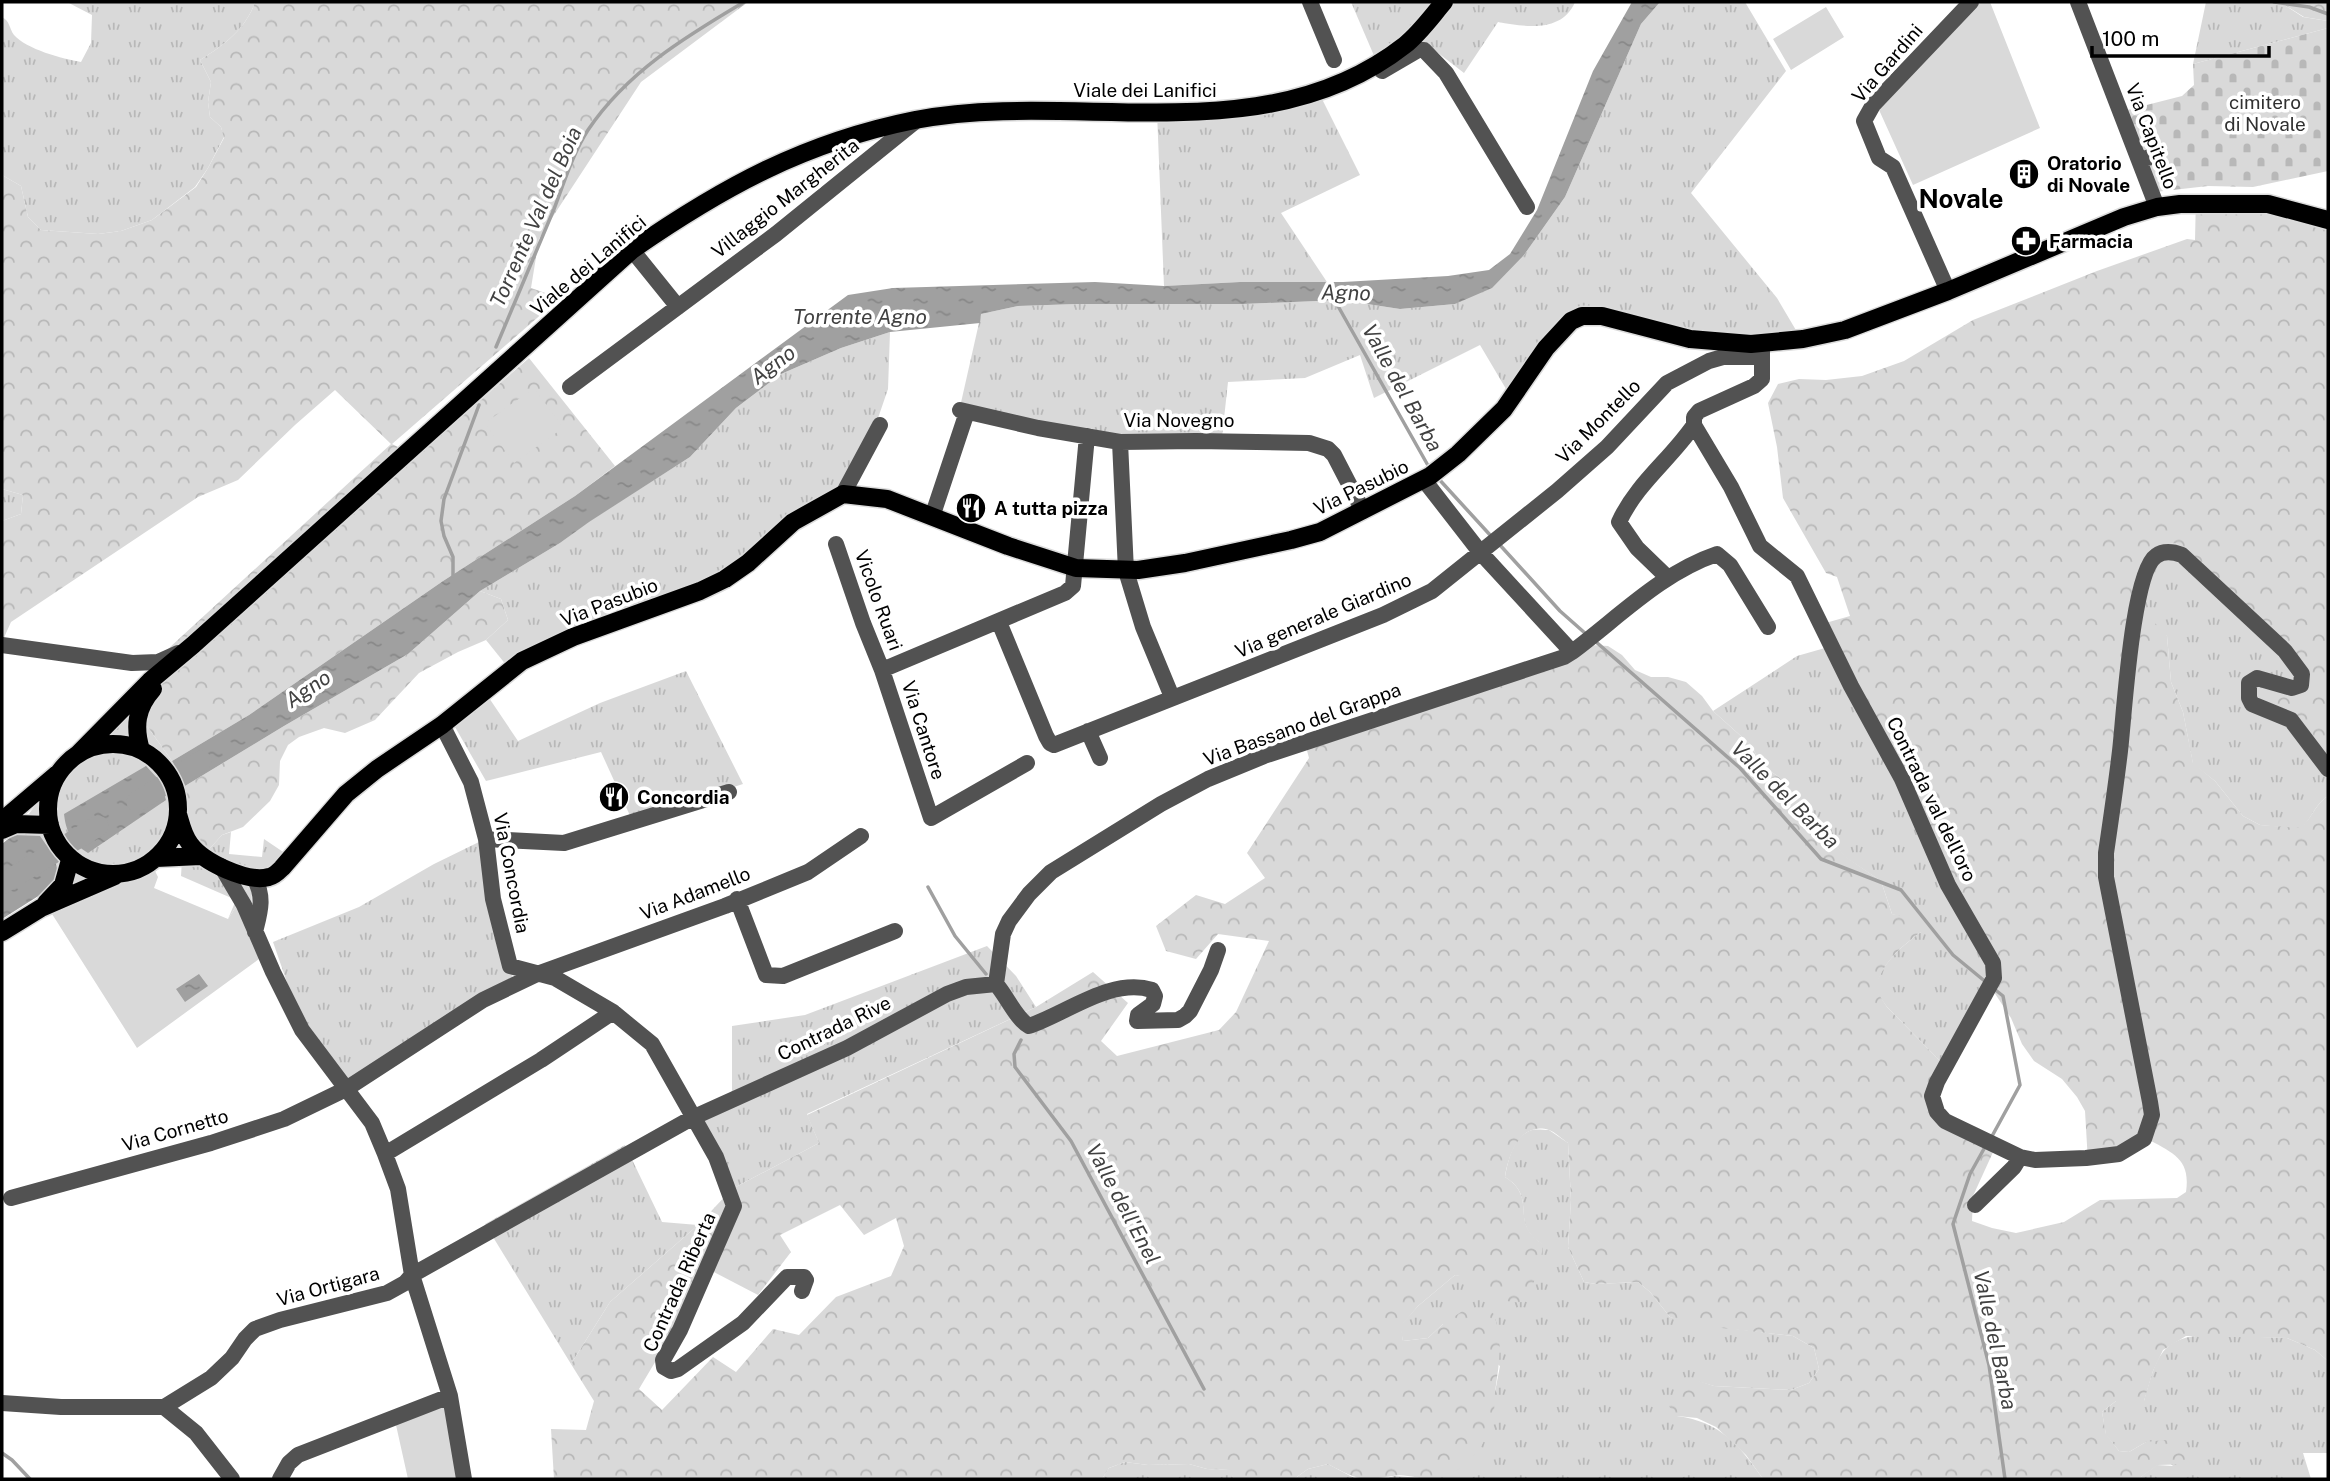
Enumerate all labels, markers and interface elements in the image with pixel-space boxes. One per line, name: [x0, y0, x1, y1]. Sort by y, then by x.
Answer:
scale bar: [2092, 14, 2269, 58]
street label: Via Gardini: [1847, 19, 1927, 107]
text: 100 m: [2102, 26, 2159, 51]
street label: Viale dei Lanifici: [1073, 79, 1217, 101]
street label: Via Capitello: [2122, 80, 2182, 192]
park label: cimitero di Novale: [2224, 91, 2306, 135]
water label: Torrente Val del Boia: [485, 123, 587, 311]
street label: Villaggio Margherita: [707, 134, 863, 262]
place label: Oratorio di Novale: [2047, 152, 2130, 196]
building icon: Oratorio di Novale: [2007, 157, 2041, 191]
district label: Novale: [1918, 183, 2004, 214]
street label: Viale dei Lanifici: [526, 210, 650, 320]
pharmacy icon: Farmacia: [2009, 224, 2043, 258]
place label: Farmacia: [2049, 230, 2133, 252]
water label: Agno: [1321, 280, 1371, 305]
water label: Torrente Agno: [793, 304, 927, 329]
water label: Valle del Barba: [1357, 320, 1448, 456]
water label: Agno: [745, 340, 800, 389]
street label: Via Montello: [1551, 374, 1645, 468]
street label: Via Novegno: [1124, 409, 1234, 431]
street label: Via Pasubio: [1310, 455, 1412, 519]
restaurant icon: A tutta pizza: [954, 491, 988, 525]
place label: A tutta pizza: [994, 497, 1108, 519]
street label: Vicolo Ruari: [851, 547, 907, 653]
street label: Via generale Giardino: [1232, 568, 1414, 662]
street label: Via Pasubio: [557, 573, 661, 631]
water label: Agno: [280, 664, 335, 713]
street label: Via Cantore: [898, 678, 950, 782]
street label: Via Bassano del Grappa: [1200, 678, 1404, 770]
street label: Contrada val dell'oro: [1883, 713, 1981, 885]
water label: Valle del Barba: [1726, 736, 1844, 854]
restaurant icon: Concordia: [597, 780, 631, 814]
place label: Concordia: [637, 786, 729, 808]
street label: Via Concordia: [490, 811, 534, 935]
street label: Via Adamello: [637, 862, 753, 924]
street label: Contrada Rive: [774, 991, 894, 1065]
street label: Via Cornetto: [119, 1104, 231, 1156]
water label: Valle dell'Enel: [1081, 1139, 1166, 1268]
street label: Contrada Riberta: [638, 1209, 720, 1355]
street label: Via Ortigara: [274, 1262, 382, 1310]
water label: Valle del Barba: [1968, 1268, 2022, 1412]

